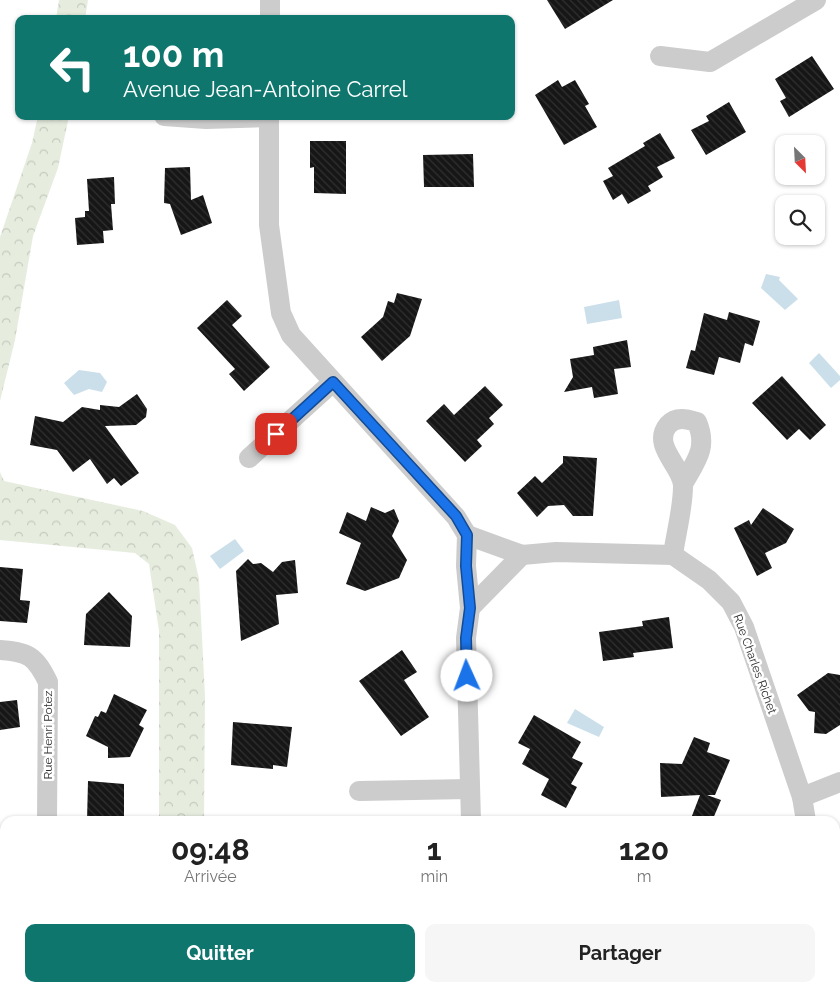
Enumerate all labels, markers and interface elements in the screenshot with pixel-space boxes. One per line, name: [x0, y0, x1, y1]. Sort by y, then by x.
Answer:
text: 100 m: [123, 34, 224, 75]
icon: left: [40, 35, 105, 100]
text: Avenue Jean-Antoine Carrel: [123, 76, 408, 102]
north arrow: [775, 135, 825, 185]
map controls: [775, 135, 825, 245]
button: search: [775, 195, 825, 245]
pin: [255, 413, 297, 455]
icon: arrive: [262, 420, 290, 448]
street label: Rue Charles Richet: [730, 612, 780, 716]
position arrow: [440, 649, 492, 701]
street label: Rue Henri Potez: [41, 690, 55, 779]
text: 09:48: [171, 832, 250, 867]
text: 1: [427, 832, 442, 867]
text: 120: [619, 832, 669, 867]
text: Arrivée: [184, 867, 237, 886]
text: min: [421, 867, 448, 886]
text: m: [637, 867, 651, 886]
button: Quitter: [25, 924, 415, 982]
button: Partager: [425, 924, 815, 982]

